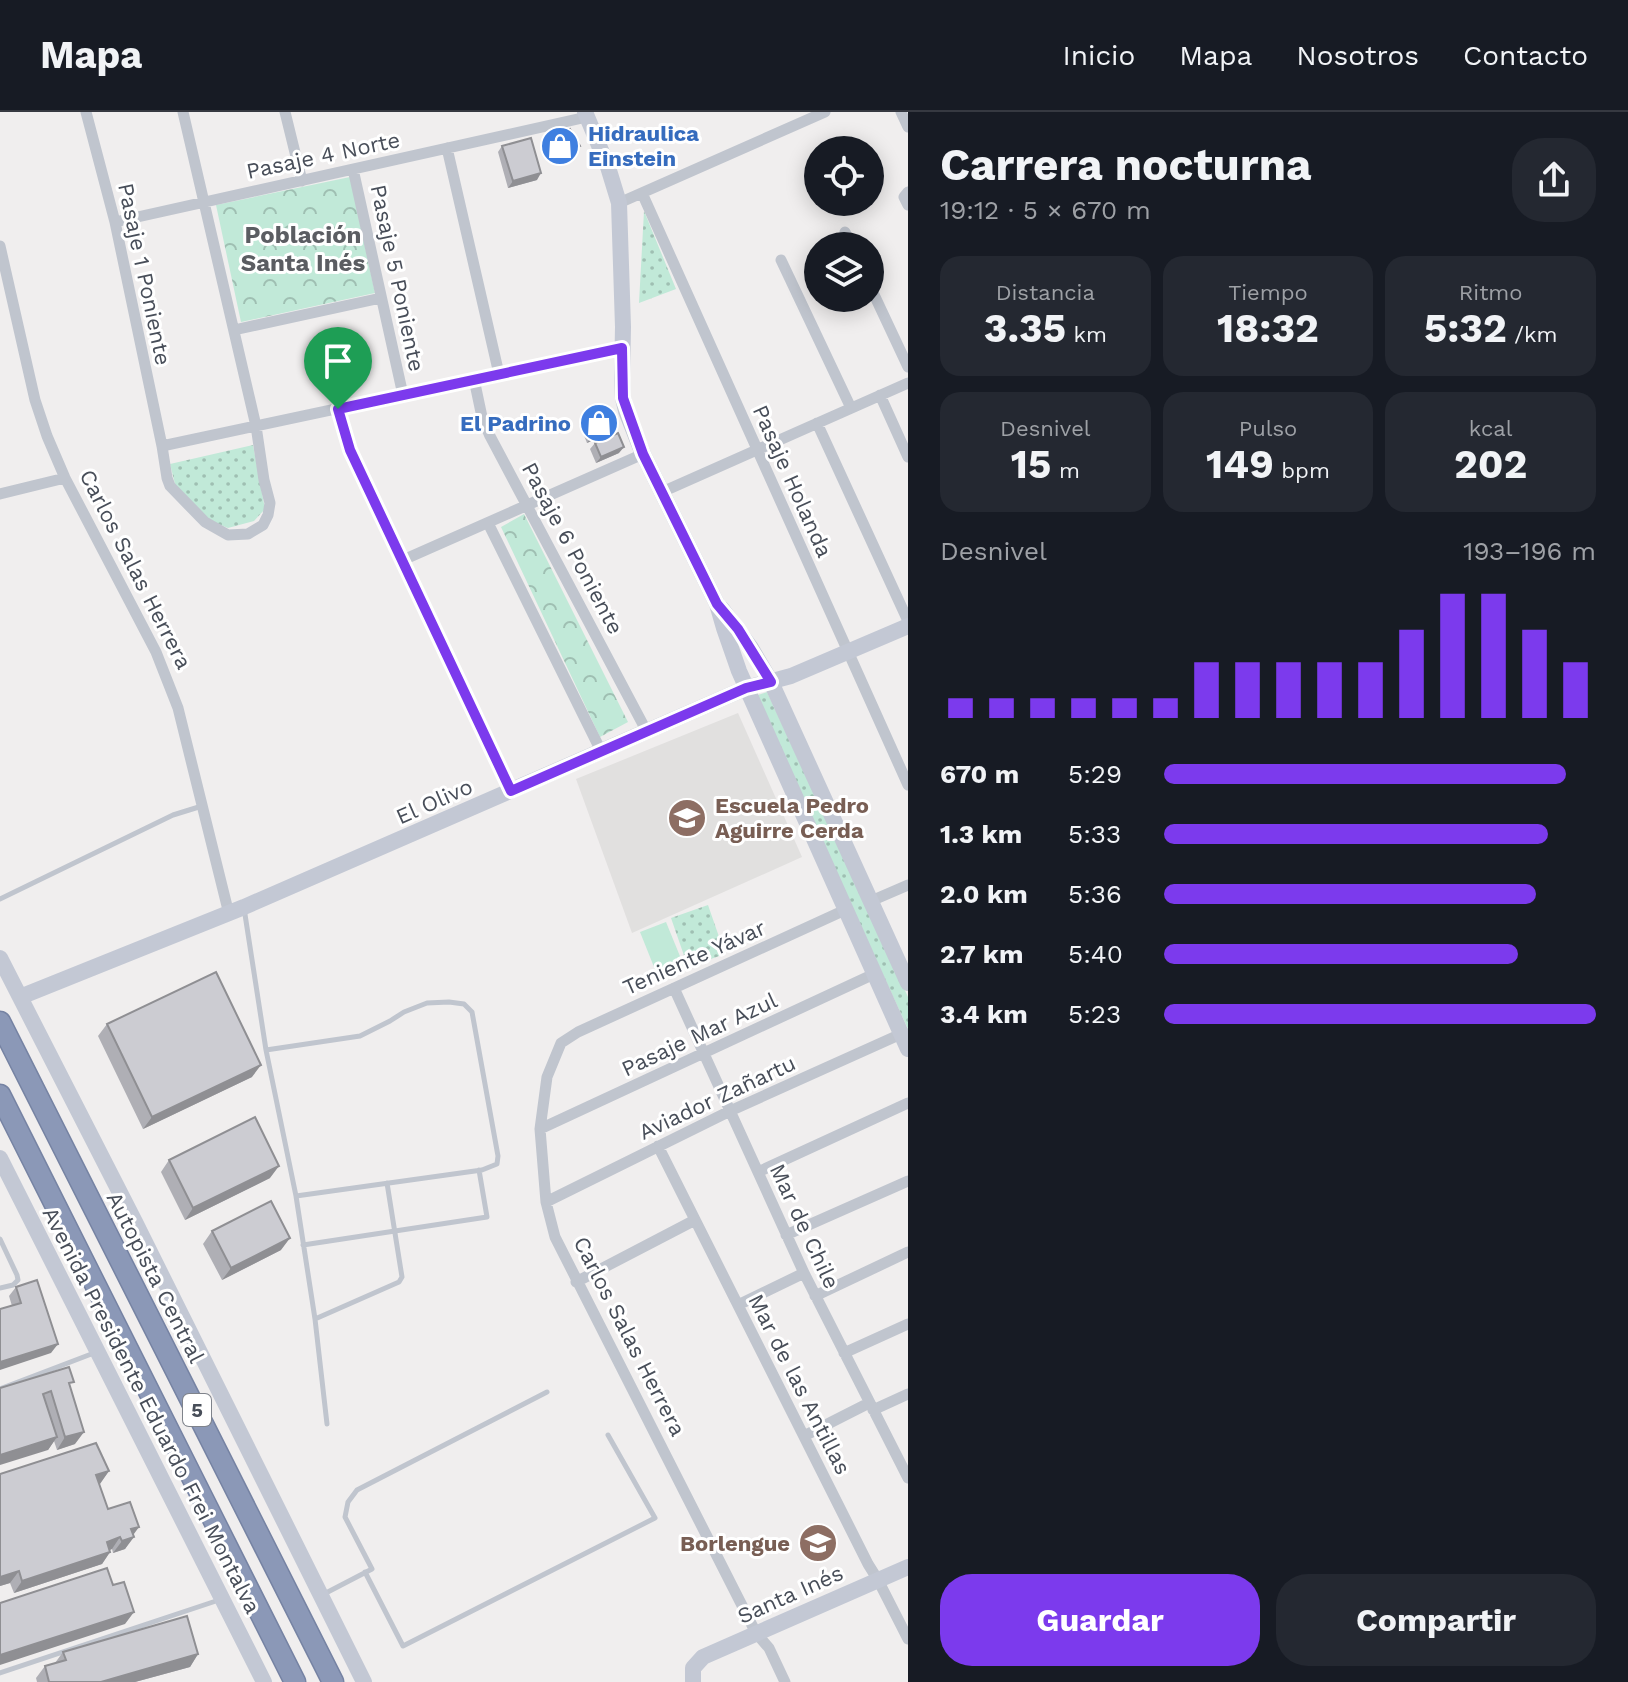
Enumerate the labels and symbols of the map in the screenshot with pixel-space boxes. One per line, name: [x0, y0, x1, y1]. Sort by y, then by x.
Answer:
place label: Hidraulica Einstein: [588, 121, 699, 171]
shop icon: Hidraulica Einstein: [539, 125, 581, 167]
street label: Pasaje 4 Norte: [244, 127, 402, 184]
street label: Pasaje 1 Poniente: [113, 181, 176, 367]
street label: Pasaje 5 Poniente: [366, 182, 430, 374]
district label: Población Santa Inés: [241, 221, 365, 277]
pin: [304, 327, 372, 409]
street label: Pasaje Holanda: [748, 401, 837, 561]
shop icon: El Padrino: [578, 402, 620, 444]
place label: El Padrino: [460, 411, 571, 436]
street label: Pasaje 6 Poniente: [517, 458, 628, 638]
street label: Carlos Salas Herrera: [74, 465, 197, 673]
street label: El Olivo: [392, 774, 476, 829]
place label: Escuela Pedro Aguirre Cerda: [715, 793, 869, 843]
school or university icon: Escuela Pedro Aguirre Cerda: [666, 797, 708, 839]
street label: Teniente Yávar: [619, 915, 769, 1000]
street label: Pasaje Mar Azul: [617, 987, 781, 1081]
street label: Aviador Zañartu: [635, 1050, 800, 1145]
street label: Mar de Chile: [765, 1160, 844, 1293]
street label: Autopista Central: [102, 1188, 210, 1367]
street label: Avenida Presidente Eduardo Frei Montalva: [38, 1203, 265, 1618]
street label: Carlos Salas Herrera: [568, 1232, 691, 1440]
street label: Mar de las Antillas: [743, 1290, 856, 1479]
road number: 5: [183, 1394, 211, 1426]
school or university icon: Borlengue: [797, 1522, 839, 1564]
place label: Borlengue: [680, 1531, 790, 1556]
street label: Santa Inés: [734, 1560, 847, 1629]

